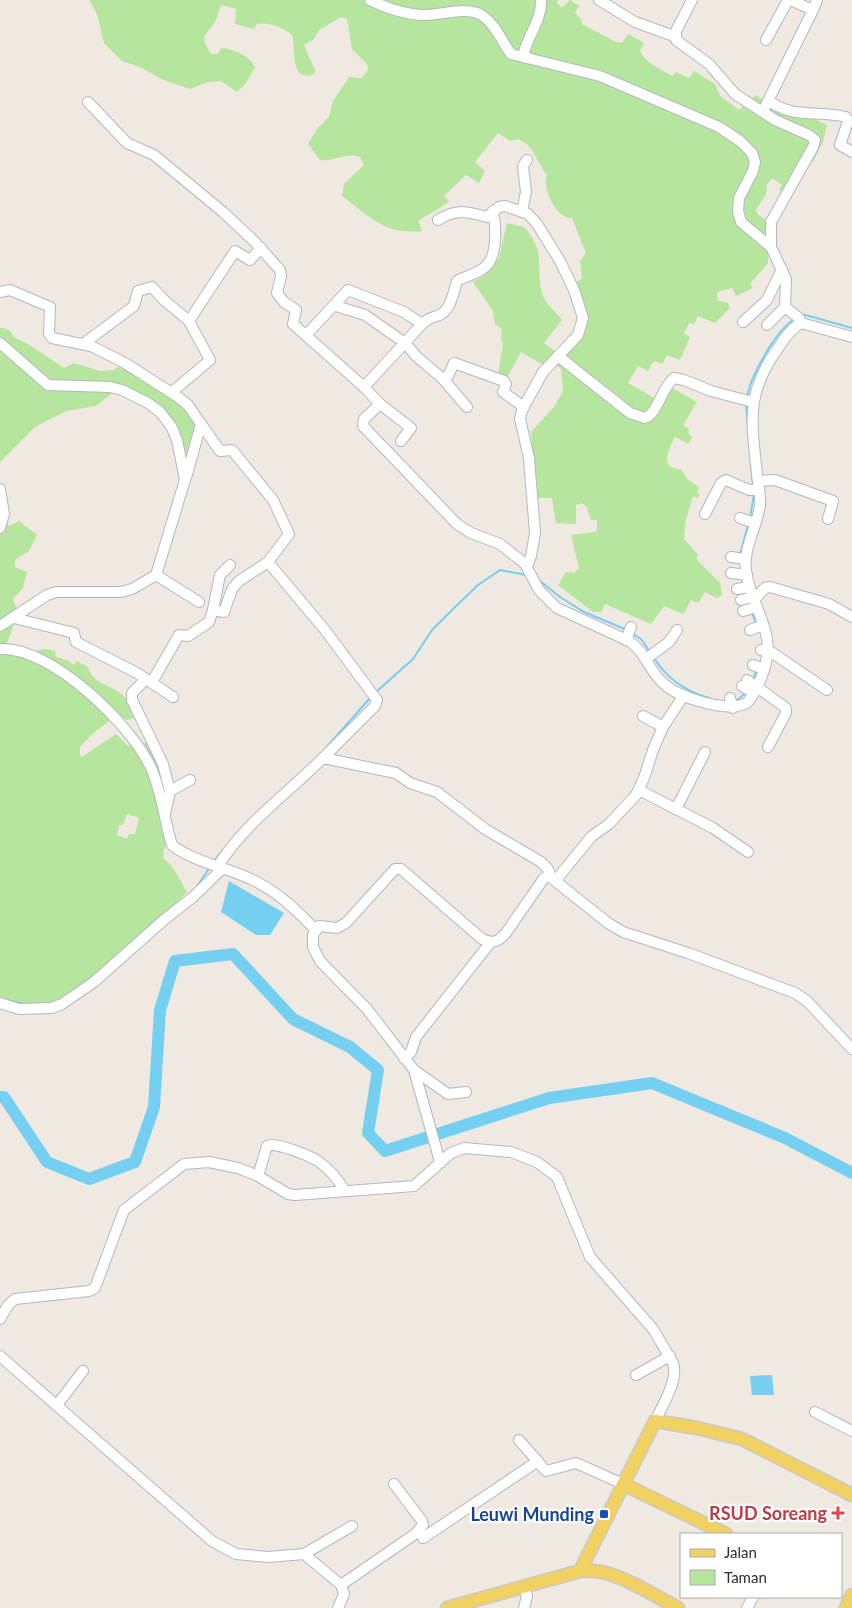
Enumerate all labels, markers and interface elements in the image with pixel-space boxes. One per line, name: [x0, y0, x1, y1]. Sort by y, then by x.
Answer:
place label: RSUD Soreang: [709, 1502, 827, 1524]
place label: Leuwi Munding: [470, 1503, 594, 1525]
marker: RSUD Soreang: [831, 1506, 845, 1520]
marker: Leuwi Munding: [598, 1508, 610, 1520]
legend: [680, 1533, 842, 1598]
text: Jalan: [724, 1543, 757, 1561]
text: Taman: [724, 1568, 767, 1586]

